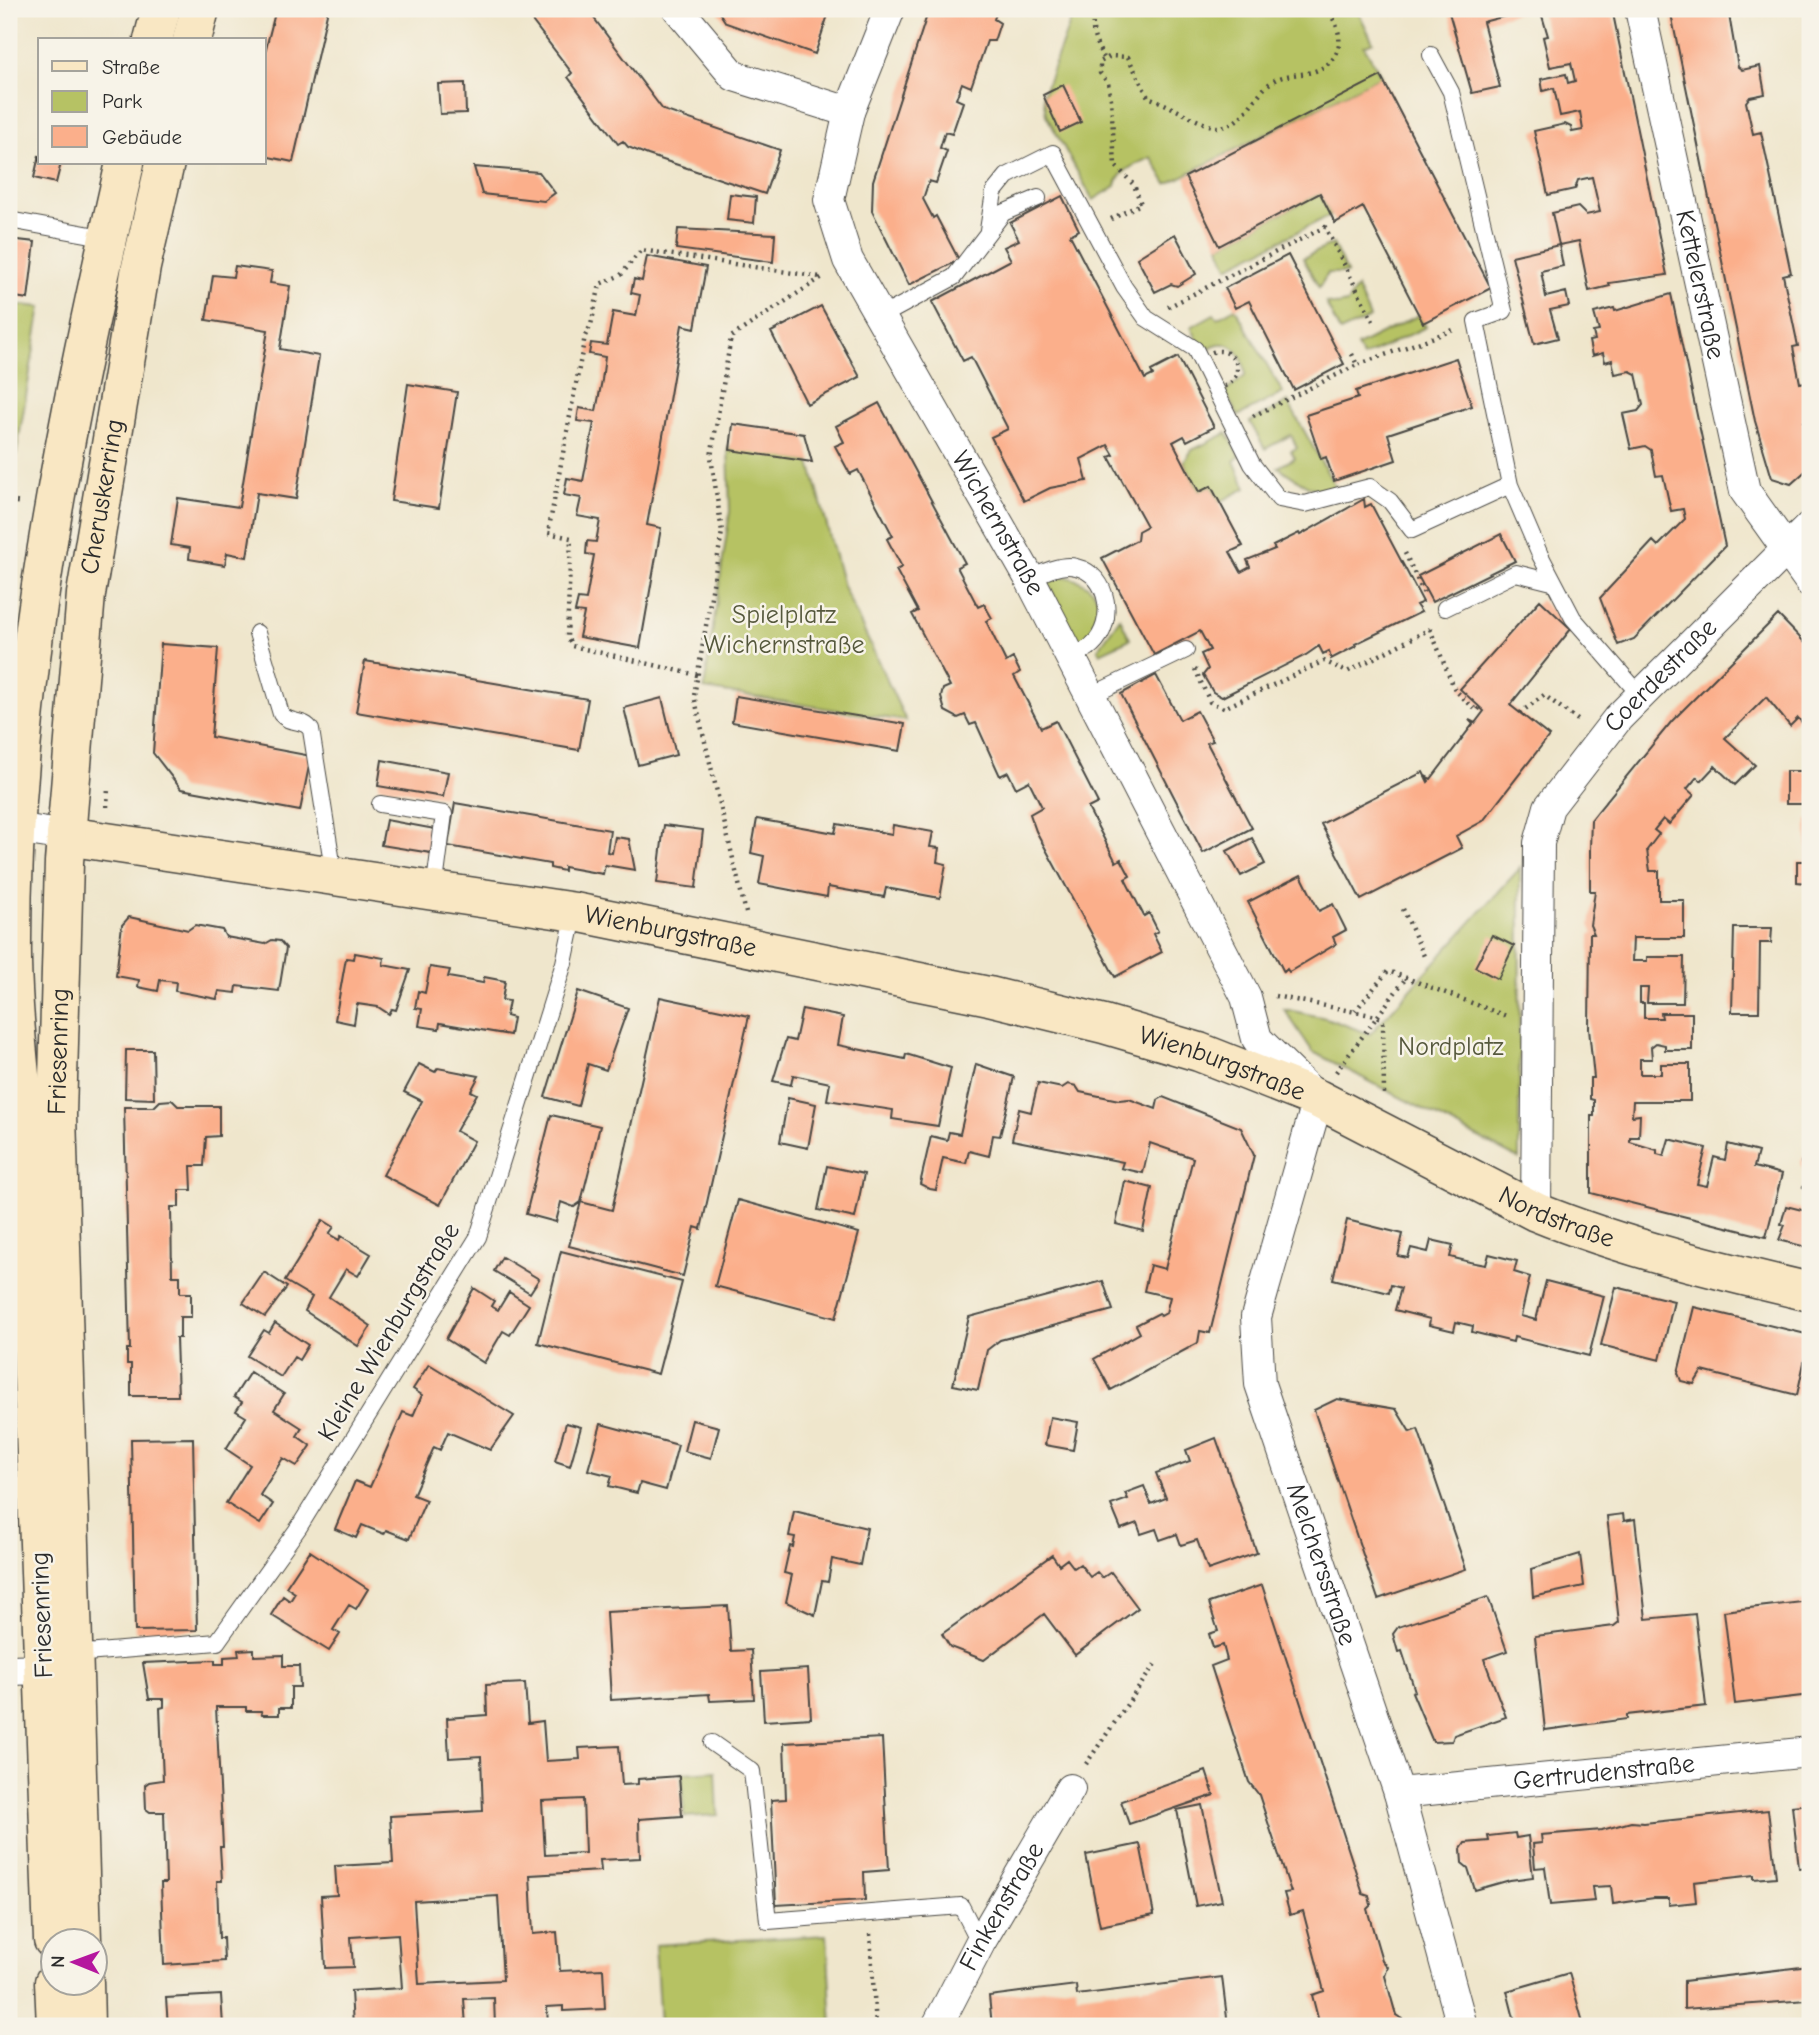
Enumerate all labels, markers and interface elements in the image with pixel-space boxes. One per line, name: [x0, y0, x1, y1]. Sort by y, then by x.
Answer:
legend: [38, 38, 266, 164]
text: Straße: [102, 55, 160, 79]
text: Park: [102, 89, 142, 113]
text: Gebäude: [102, 125, 182, 149]
street label: Kettelerstraße: [1669, 207, 1731, 362]
street label: Cheruskerring: [75, 417, 130, 577]
street label: Wichernstraße: [945, 446, 1051, 600]
park label: Spielplatz Wichernstraße: [704, 600, 864, 660]
street label: Coerdestraße: [1598, 613, 1723, 738]
street label: Wienburgstraße: [582, 899, 759, 963]
street label: Friesenring: [42, 988, 76, 1115]
street label: Wienburgstraße: [1135, 1020, 1309, 1107]
park label: Nordplatz: [1398, 1032, 1504, 1062]
street label: Nordstraße: [1493, 1180, 1618, 1254]
street label: Kleine Wienburgstraße: [312, 1217, 466, 1447]
street label: Melchersstraße: [1280, 1479, 1363, 1649]
street label: Friesenring: [25, 1551, 59, 1679]
street label: Gertrudenstraße: [1512, 1749, 1696, 1797]
street label: Finkenstraße: [953, 1837, 1050, 1976]
north arrow: [38, 1926, 108, 1996]
text: N: [47, 1955, 69, 1968]

